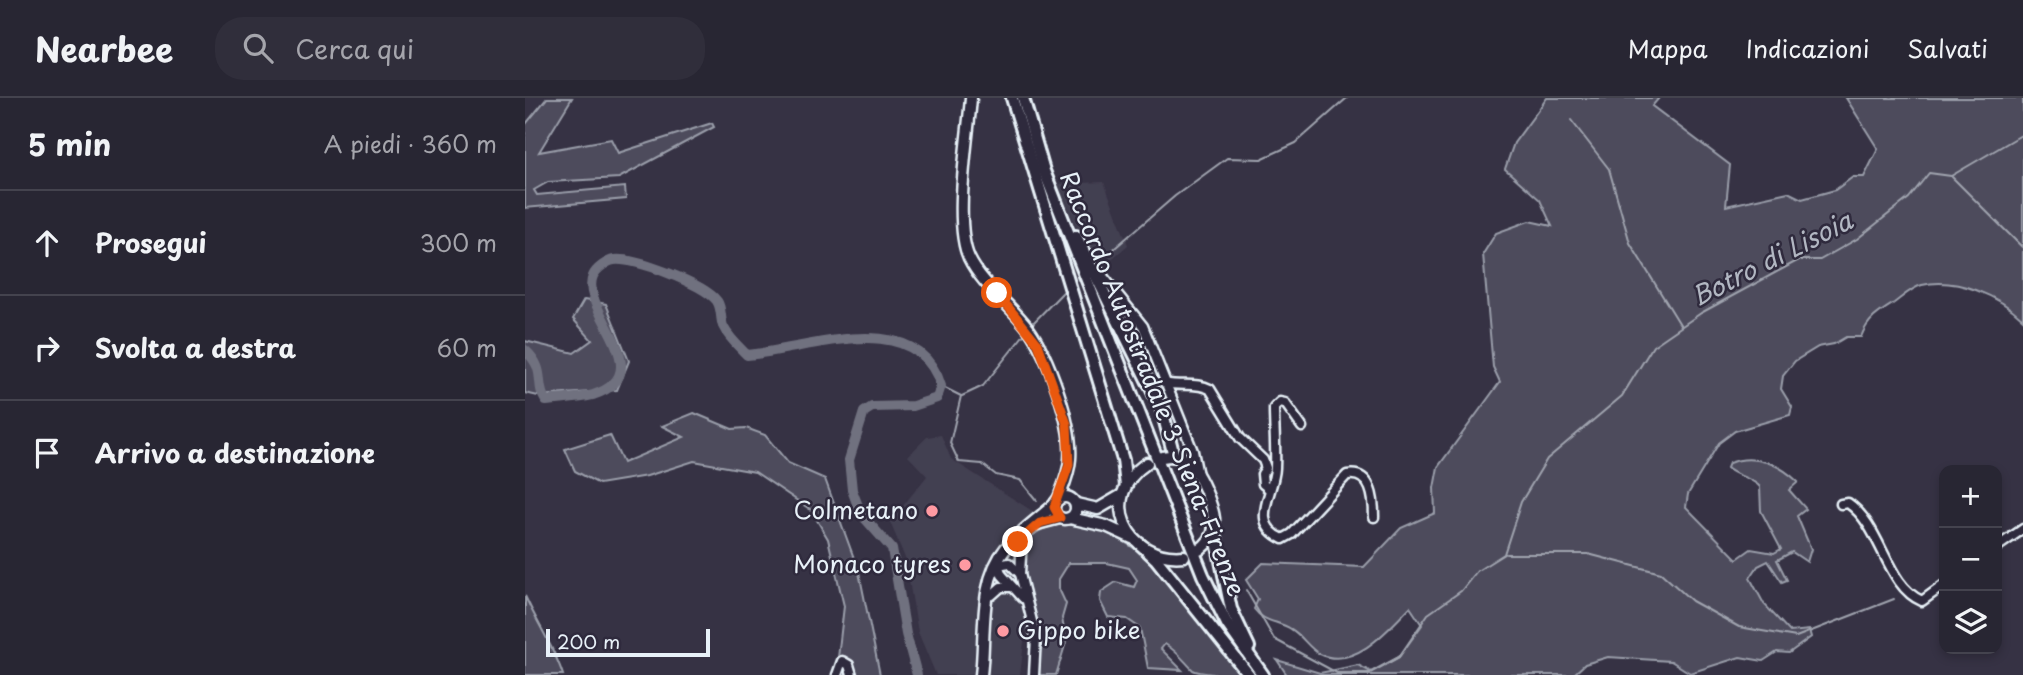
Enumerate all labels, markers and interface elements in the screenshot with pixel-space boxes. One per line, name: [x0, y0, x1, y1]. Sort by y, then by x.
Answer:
search box: [215, 17, 705, 80]
text: Nearbee: [35, 23, 173, 73]
icon: search: [239, 29, 277, 67]
text: Cerca qui: [295, 29, 414, 68]
text: Mappa: [1628, 30, 1708, 66]
text: Indicazioni: [1746, 30, 1869, 66]
text: Salvati: [1907, 30, 1988, 66]
text: 5 min: [28, 121, 111, 166]
text: A piedi · 360 m: [324, 126, 497, 161]
street label: Raccordo Autostradale 3 Siena-Firenze: [1052, 165, 1256, 601]
water label: Botro di Lisoia: [1684, 200, 1860, 315]
text: Prosegui: [95, 223, 207, 262]
icon: ahead: [28, 224, 66, 262]
text: 300 m: [420, 225, 497, 260]
route start: [981, 277, 1012, 308]
text: Svolta a destra: [95, 328, 296, 367]
icon: right: [28, 329, 66, 367]
text: 60 m: [437, 330, 497, 365]
text: Arrivo a destinazione: [95, 433, 375, 472]
icon: arrive: [28, 434, 66, 472]
map controls: [1939, 465, 2002, 654]
button: +: [1939, 465, 2002, 528]
place label: Colmetano: [794, 491, 918, 527]
marker: Colmetano: [924, 503, 940, 519]
route end: [1002, 526, 1033, 557]
button: −: [1939, 528, 2002, 591]
place label: Monaco tyres: [793, 545, 951, 581]
marker: Monaco tyres: [957, 557, 973, 573]
button: layers: [1939, 591, 2002, 654]
place label: Gippo bike: [1017, 611, 1140, 647]
marker: Gippo bike: [995, 623, 1011, 639]
scale bar: [546, 626, 711, 658]
text: 200 m: [557, 627, 620, 655]

